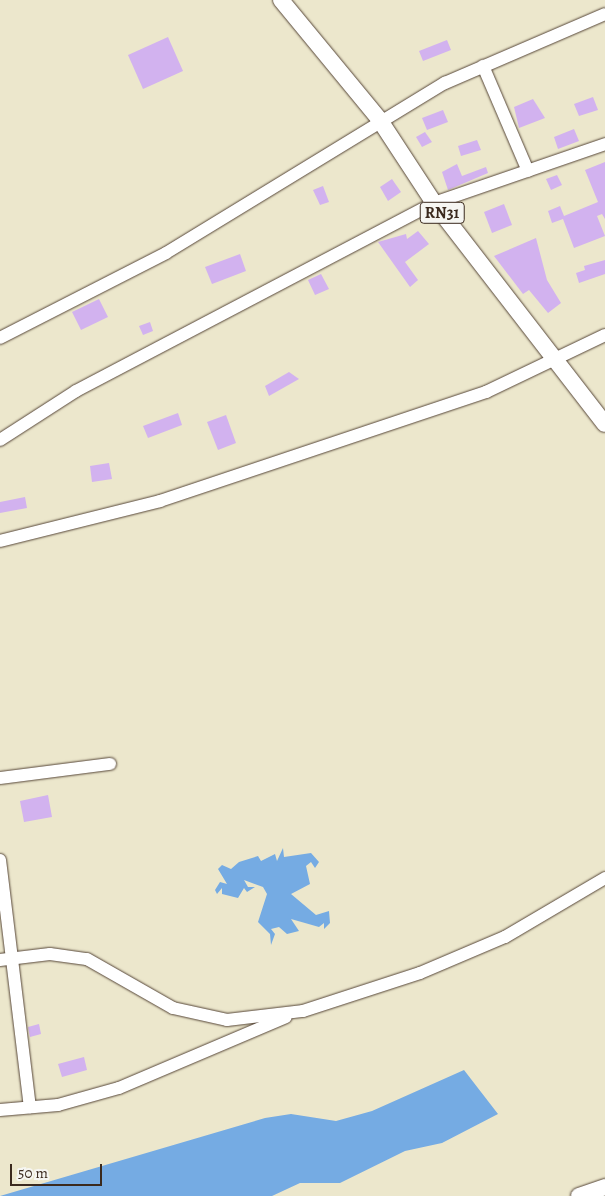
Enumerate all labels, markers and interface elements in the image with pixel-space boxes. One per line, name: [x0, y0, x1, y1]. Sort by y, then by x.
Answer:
road number: RN31: [420, 200, 464, 227]
scale bar: [12, 1154, 105, 1186]
text: 50 m: [18, 1163, 48, 1183]

